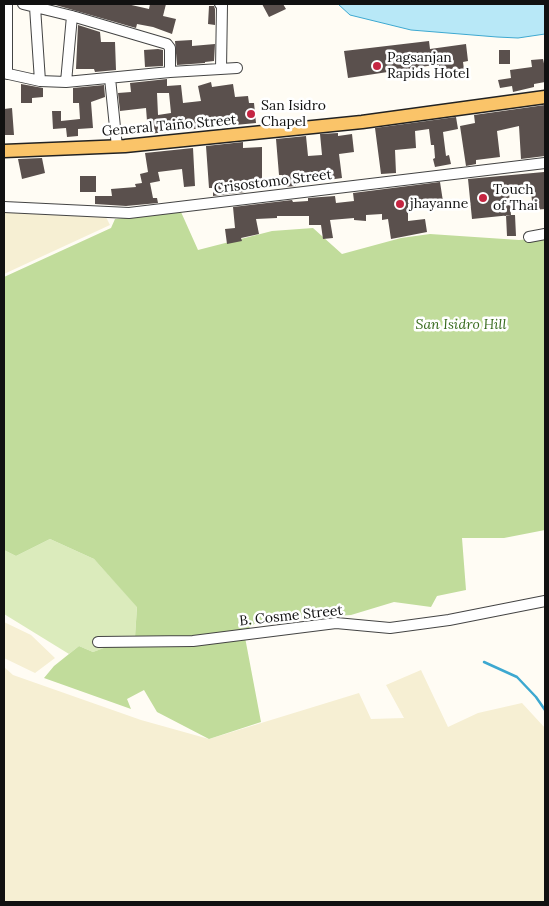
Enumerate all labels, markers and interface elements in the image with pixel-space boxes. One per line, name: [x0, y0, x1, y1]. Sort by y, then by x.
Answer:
place label: Pagsanjan Rapids Hotel: [387, 50, 469, 82]
marker: Pagsanjan Rapids Hotel: [371, 60, 383, 72]
place label: San Isidro Chapel: [261, 98, 326, 130]
marker: San Isidro Chapel: [245, 108, 257, 120]
street label: General Taiño Street: [101, 112, 237, 140]
street label: Crisostomo Street: [213, 166, 333, 198]
place label: Touch of Thai: [493, 182, 538, 214]
marker: Touch of Thai: [477, 192, 489, 204]
place label: jhayanne: [410, 196, 468, 212]
marker: jhayanne: [394, 198, 406, 210]
park label: San Isidro Hill: [415, 317, 507, 333]
street label: B. Cosme Street: [239, 602, 343, 630]

